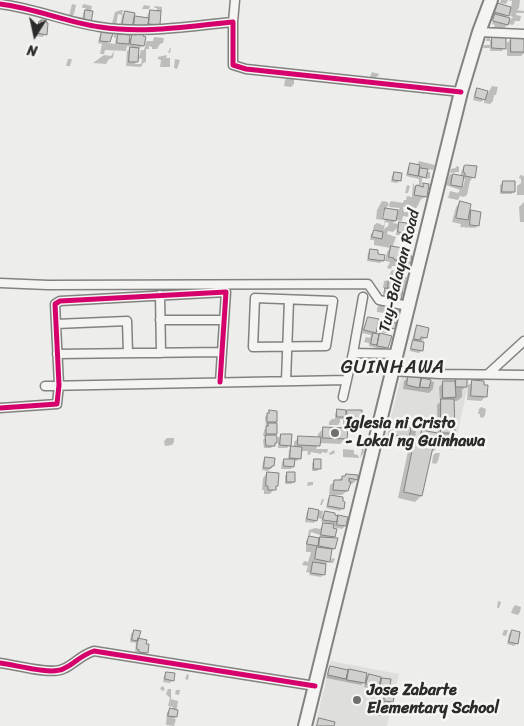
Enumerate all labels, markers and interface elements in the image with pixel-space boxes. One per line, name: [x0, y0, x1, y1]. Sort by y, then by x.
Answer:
north arrow: [10, 10, 60, 60]
text: N: [25, 37, 39, 63]
street label: Tuy-Balayan Road: [375, 208, 425, 334]
district label: GUINHAWA: [340, 357, 446, 379]
place label: Iglesia ni Cristo - Lokal ng Guinhawa: [345, 414, 485, 452]
marker: Iglesia ni Cristo - Lokal ng Guinhawa: [329, 427, 341, 439]
place label: Jose Zabarte Elementary School: [367, 681, 499, 719]
marker: Jose Zabarte Elementary School: [351, 694, 363, 706]

